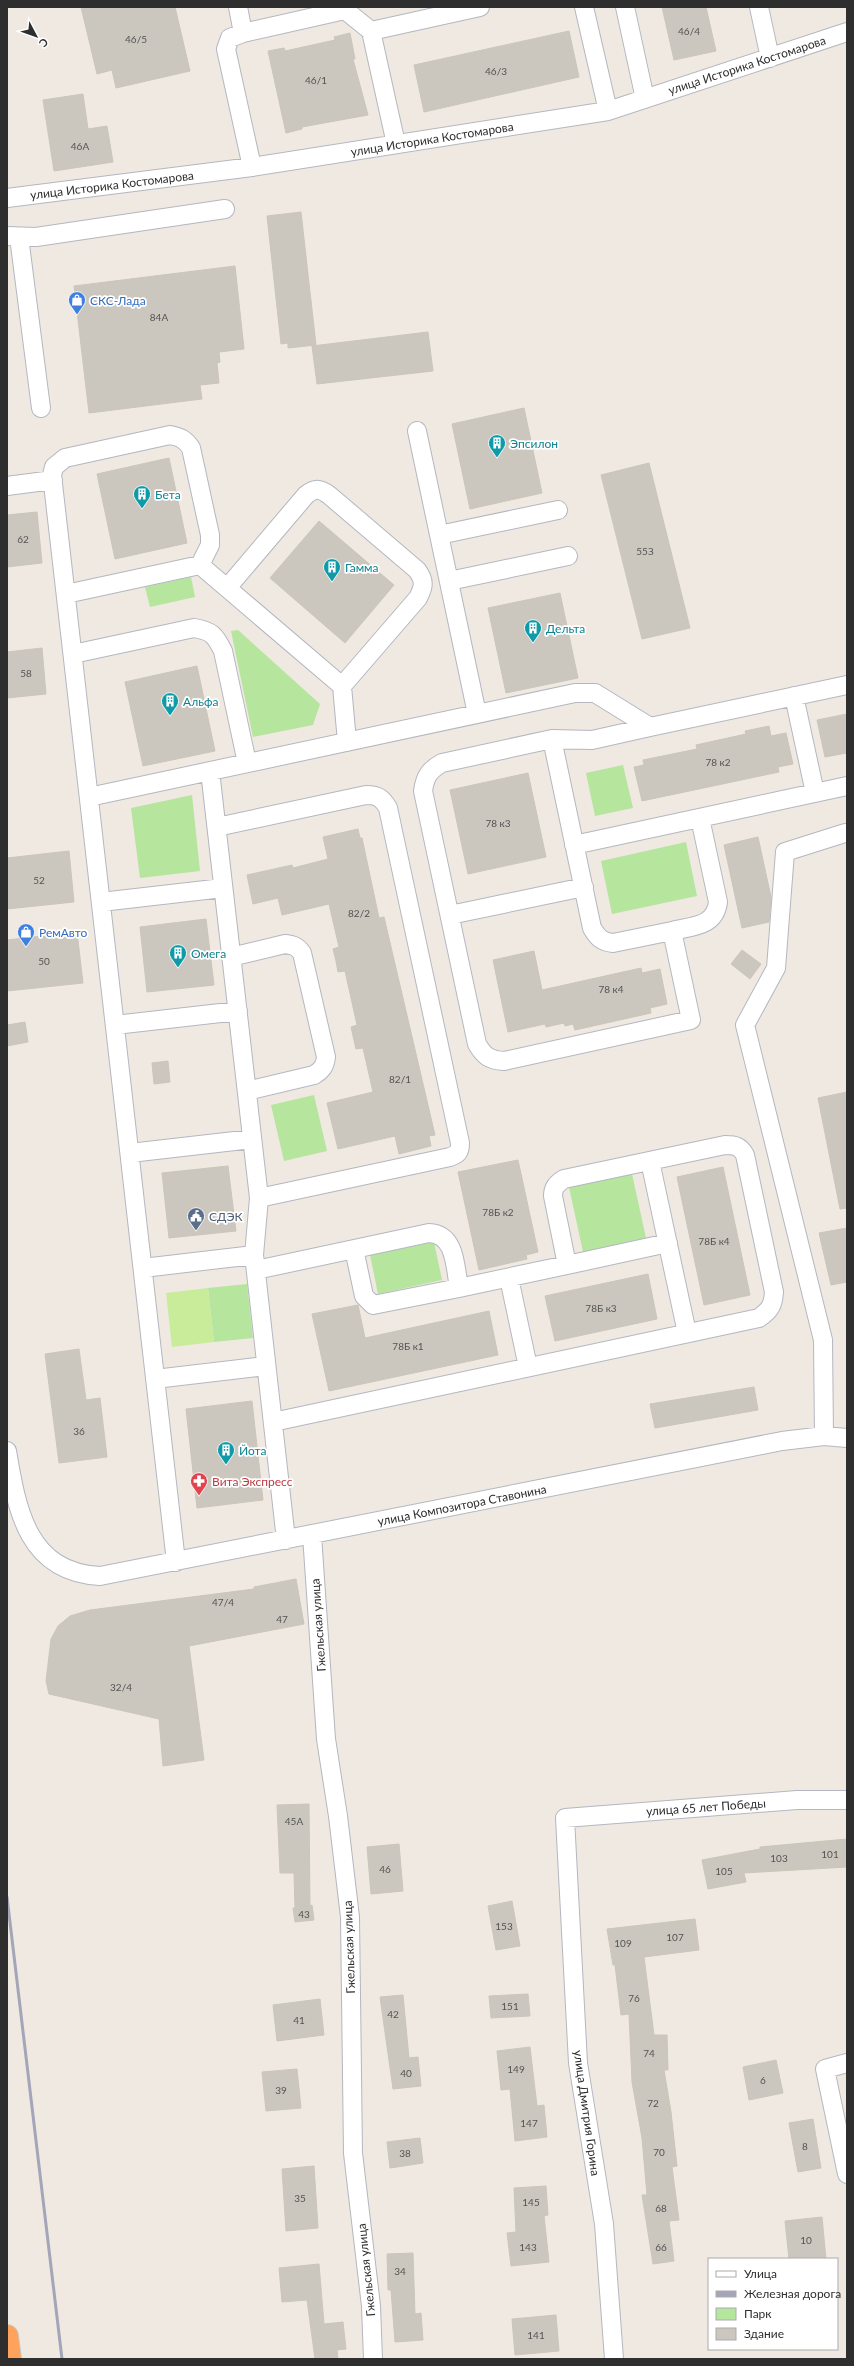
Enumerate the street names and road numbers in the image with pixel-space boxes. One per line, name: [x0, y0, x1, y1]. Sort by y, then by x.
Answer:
street label: улица Историка Костомарова: [666, 32, 828, 98]
street label: улица Историка Костомарова: [350, 119, 515, 159]
street label: улица Историка Костомарова: [29, 168, 195, 202]
street label: улица Композитора Ставонина: [376, 1481, 548, 1529]
street label: Гжельская улица: [307, 1578, 329, 1672]
street label: улица 65 лет Победы: [646, 1795, 766, 1819]
street label: Гжельская улица: [340, 1900, 358, 1994]
street label: улица Дмитрия Горина: [571, 2049, 603, 2177]
street label: Гжельская улица: [354, 2223, 378, 2317]

